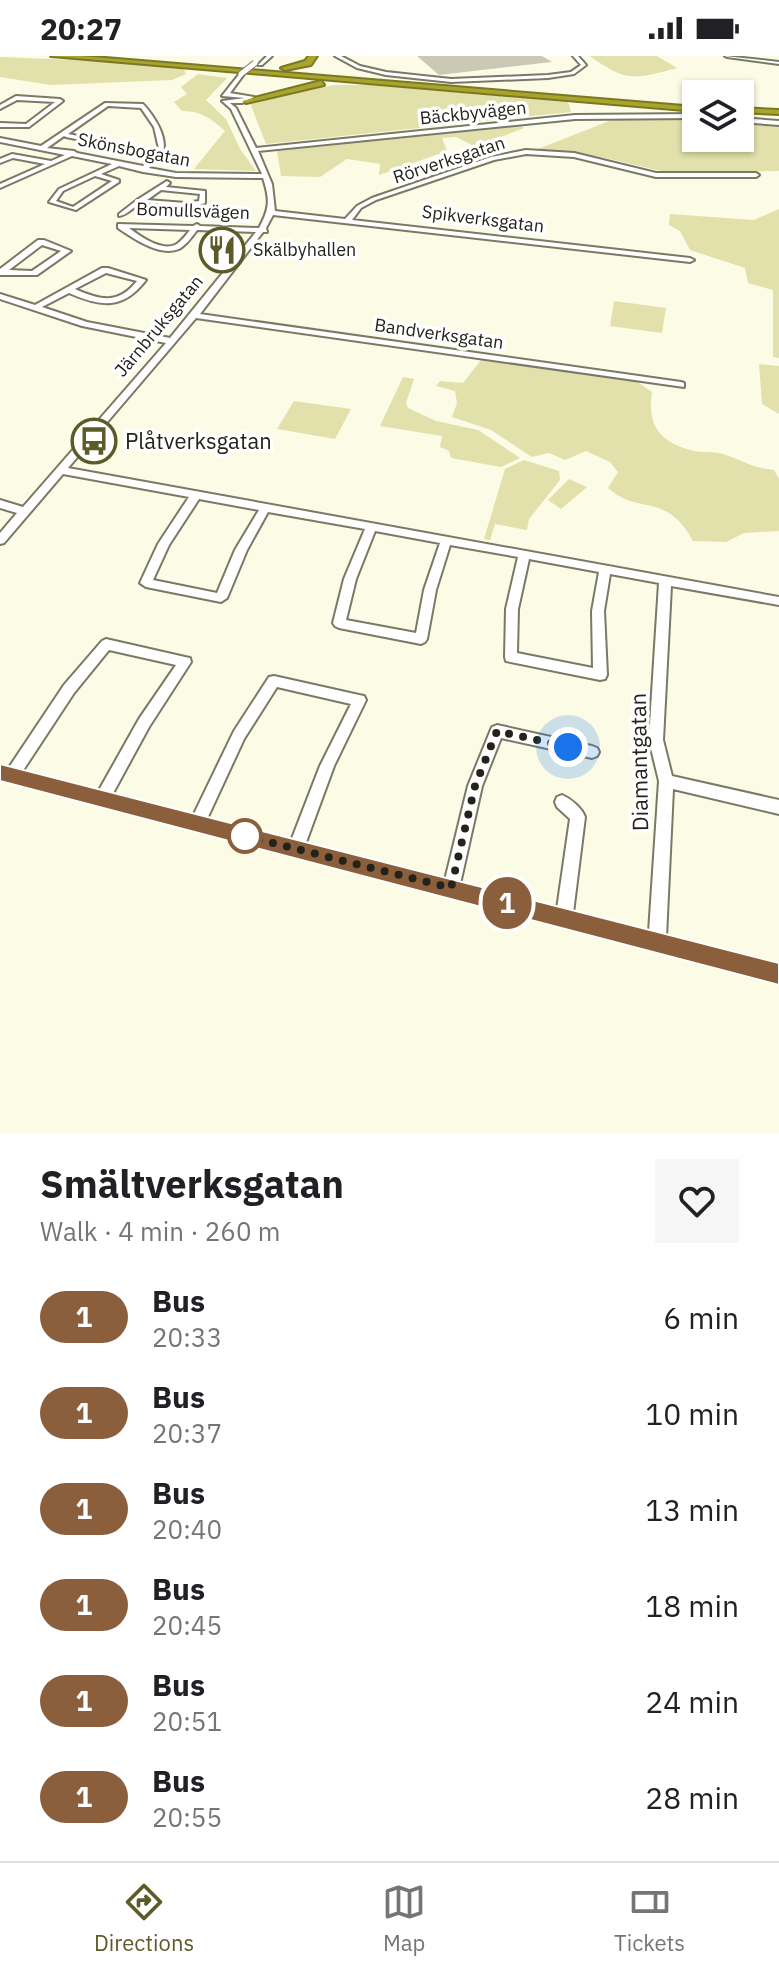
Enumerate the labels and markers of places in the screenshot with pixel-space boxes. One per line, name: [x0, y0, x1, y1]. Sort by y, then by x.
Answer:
restaurant icon: Skälbyhallen: [198, 226, 246, 274]
place label: Skälbyhallen: [253, 238, 356, 261]
bus stop icon: Plåtverksgatan: [70, 417, 118, 465]
place label: Plåtverksgatan: [125, 426, 272, 455]
unlabelled marker: [228, 819, 262, 853]

